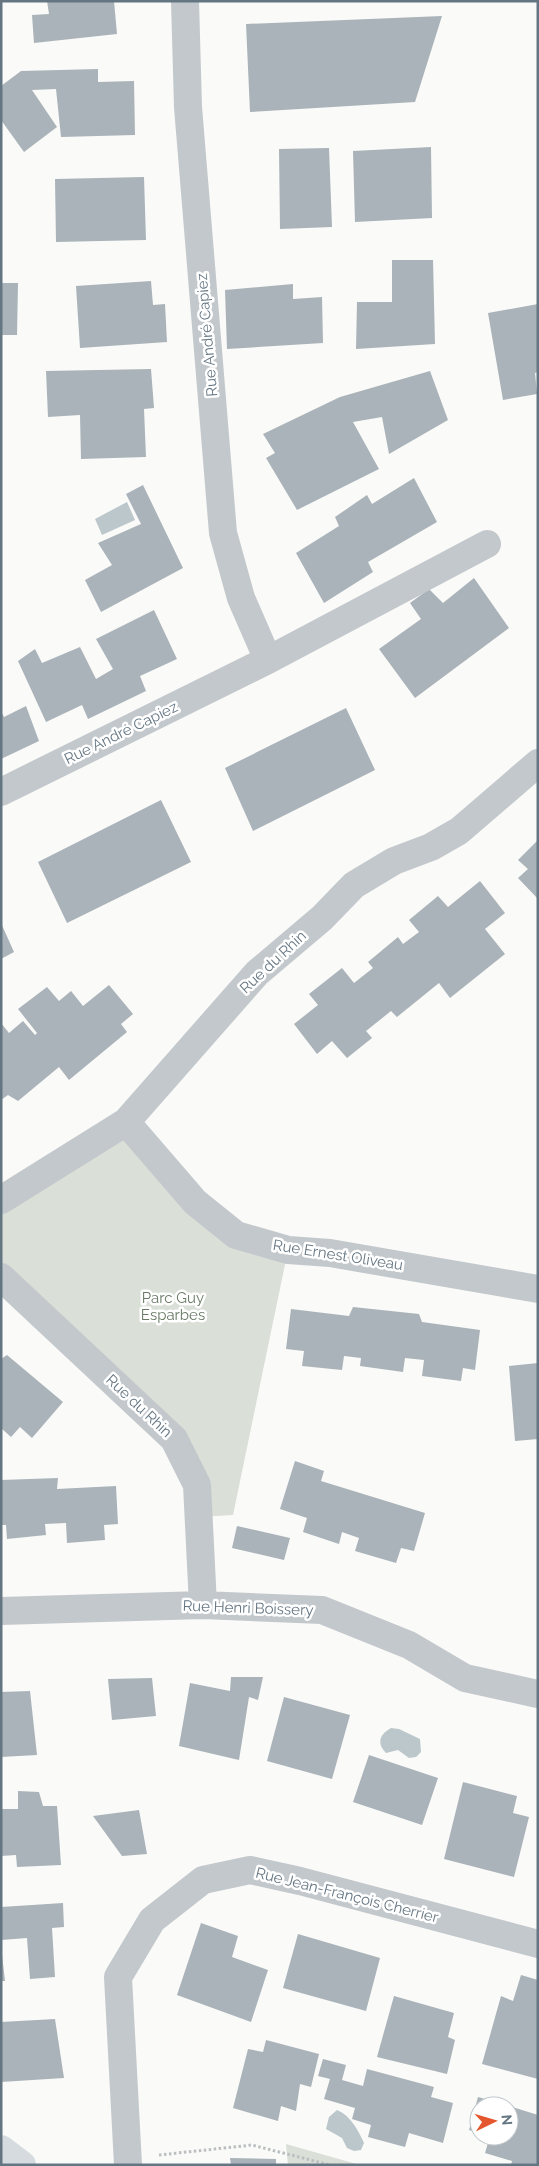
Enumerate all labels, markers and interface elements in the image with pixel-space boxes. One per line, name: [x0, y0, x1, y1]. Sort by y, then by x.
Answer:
street label: Rue André Capiez: [193, 273, 221, 397]
street label: Rue André Capiez: [61, 698, 181, 768]
street label: Rue du Rhin: [236, 927, 310, 997]
street label: Rue Ernest Oliveau: [272, 1236, 404, 1274]
park label: Parc Guy Esparbes: [141, 1289, 205, 1324]
street label: Rue du Rhin: [102, 1371, 176, 1441]
street label: Rue Henri Boissery: [182, 1597, 314, 1619]
street label: Rue Jean-François Cherrier: [254, 1864, 441, 1927]
north arrow: [469, 2096, 519, 2146]
text: N: [499, 2114, 515, 2126]

